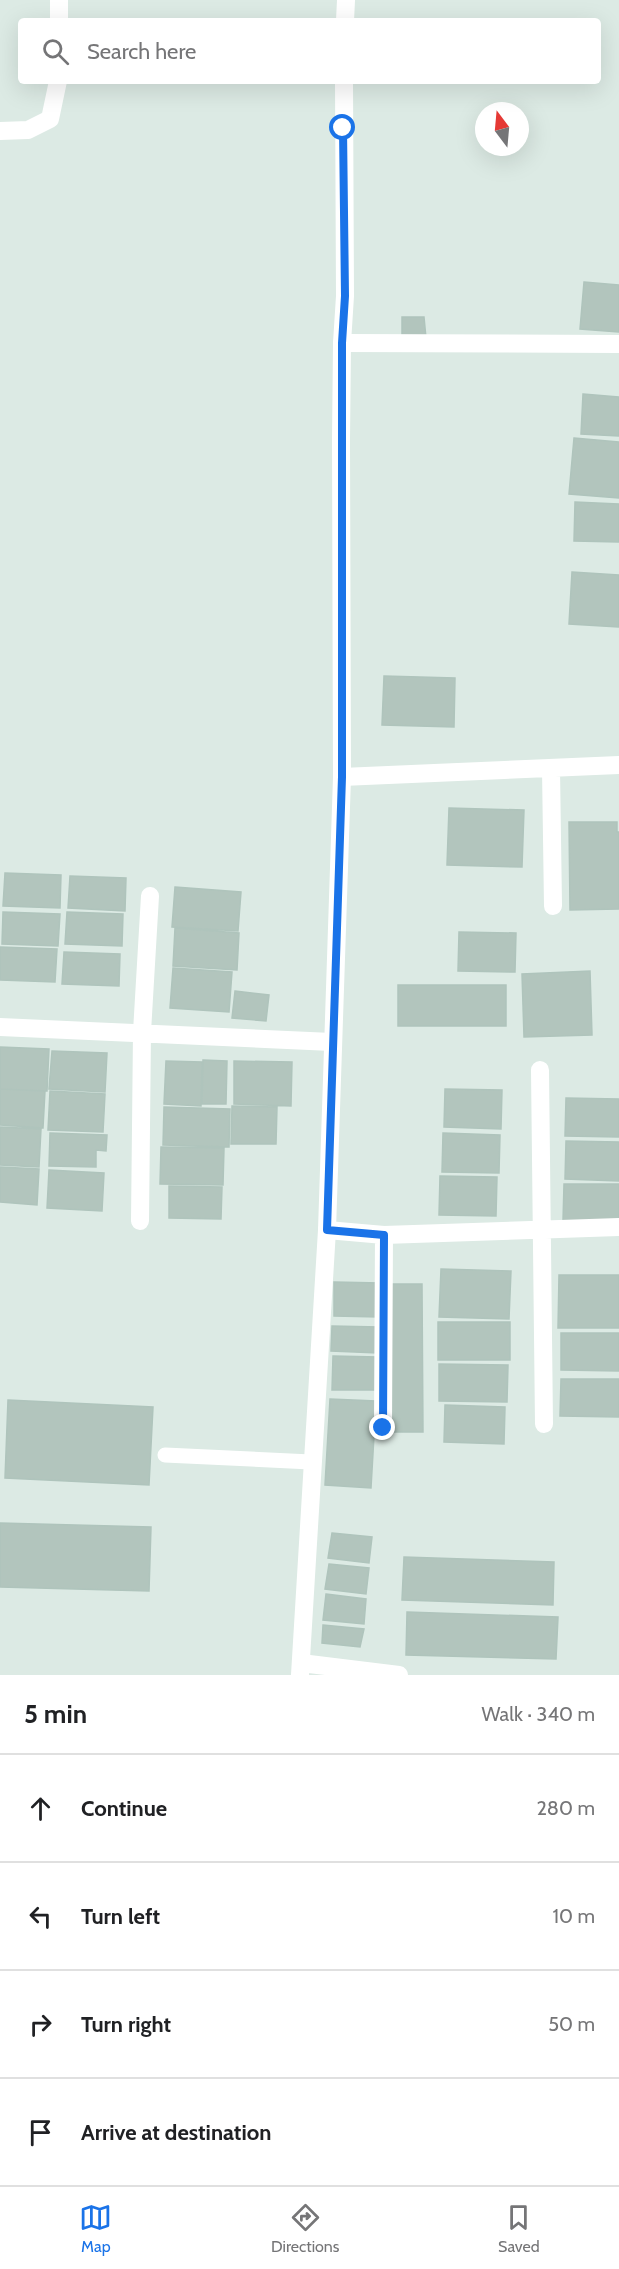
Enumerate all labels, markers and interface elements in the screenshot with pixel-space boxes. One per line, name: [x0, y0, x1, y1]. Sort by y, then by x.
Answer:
search box: [18, 18, 601, 84]
icon: search: [39, 35, 72, 68]
text: Search here: [87, 38, 196, 65]
north arrow: [475, 102, 529, 156]
route start: [329, 114, 355, 140]
route end: [369, 1414, 395, 1440]
text: 5 min: [24, 1698, 87, 1730]
text: Walk · 340 m: [481, 1702, 595, 1726]
icon: ahead: [24, 1792, 57, 1825]
text: Continue: [81, 1795, 167, 1822]
text: 280 m: [536, 1796, 595, 1820]
icon: left: [24, 1900, 57, 1933]
text: Turn left: [81, 1903, 160, 1930]
text: 10 m: [552, 1904, 595, 1928]
icon: right: [24, 2008, 57, 2041]
text: Turn right: [81, 2011, 171, 2038]
text: 50 m: [548, 2012, 595, 2036]
icon: arrive: [24, 2116, 57, 2149]
text: Arrive at destination: [81, 2119, 271, 2146]
tab: Map: [79, 2201, 112, 2256]
tab: Directions: [271, 2201, 339, 2256]
tab: Saved: [498, 2201, 540, 2256]

